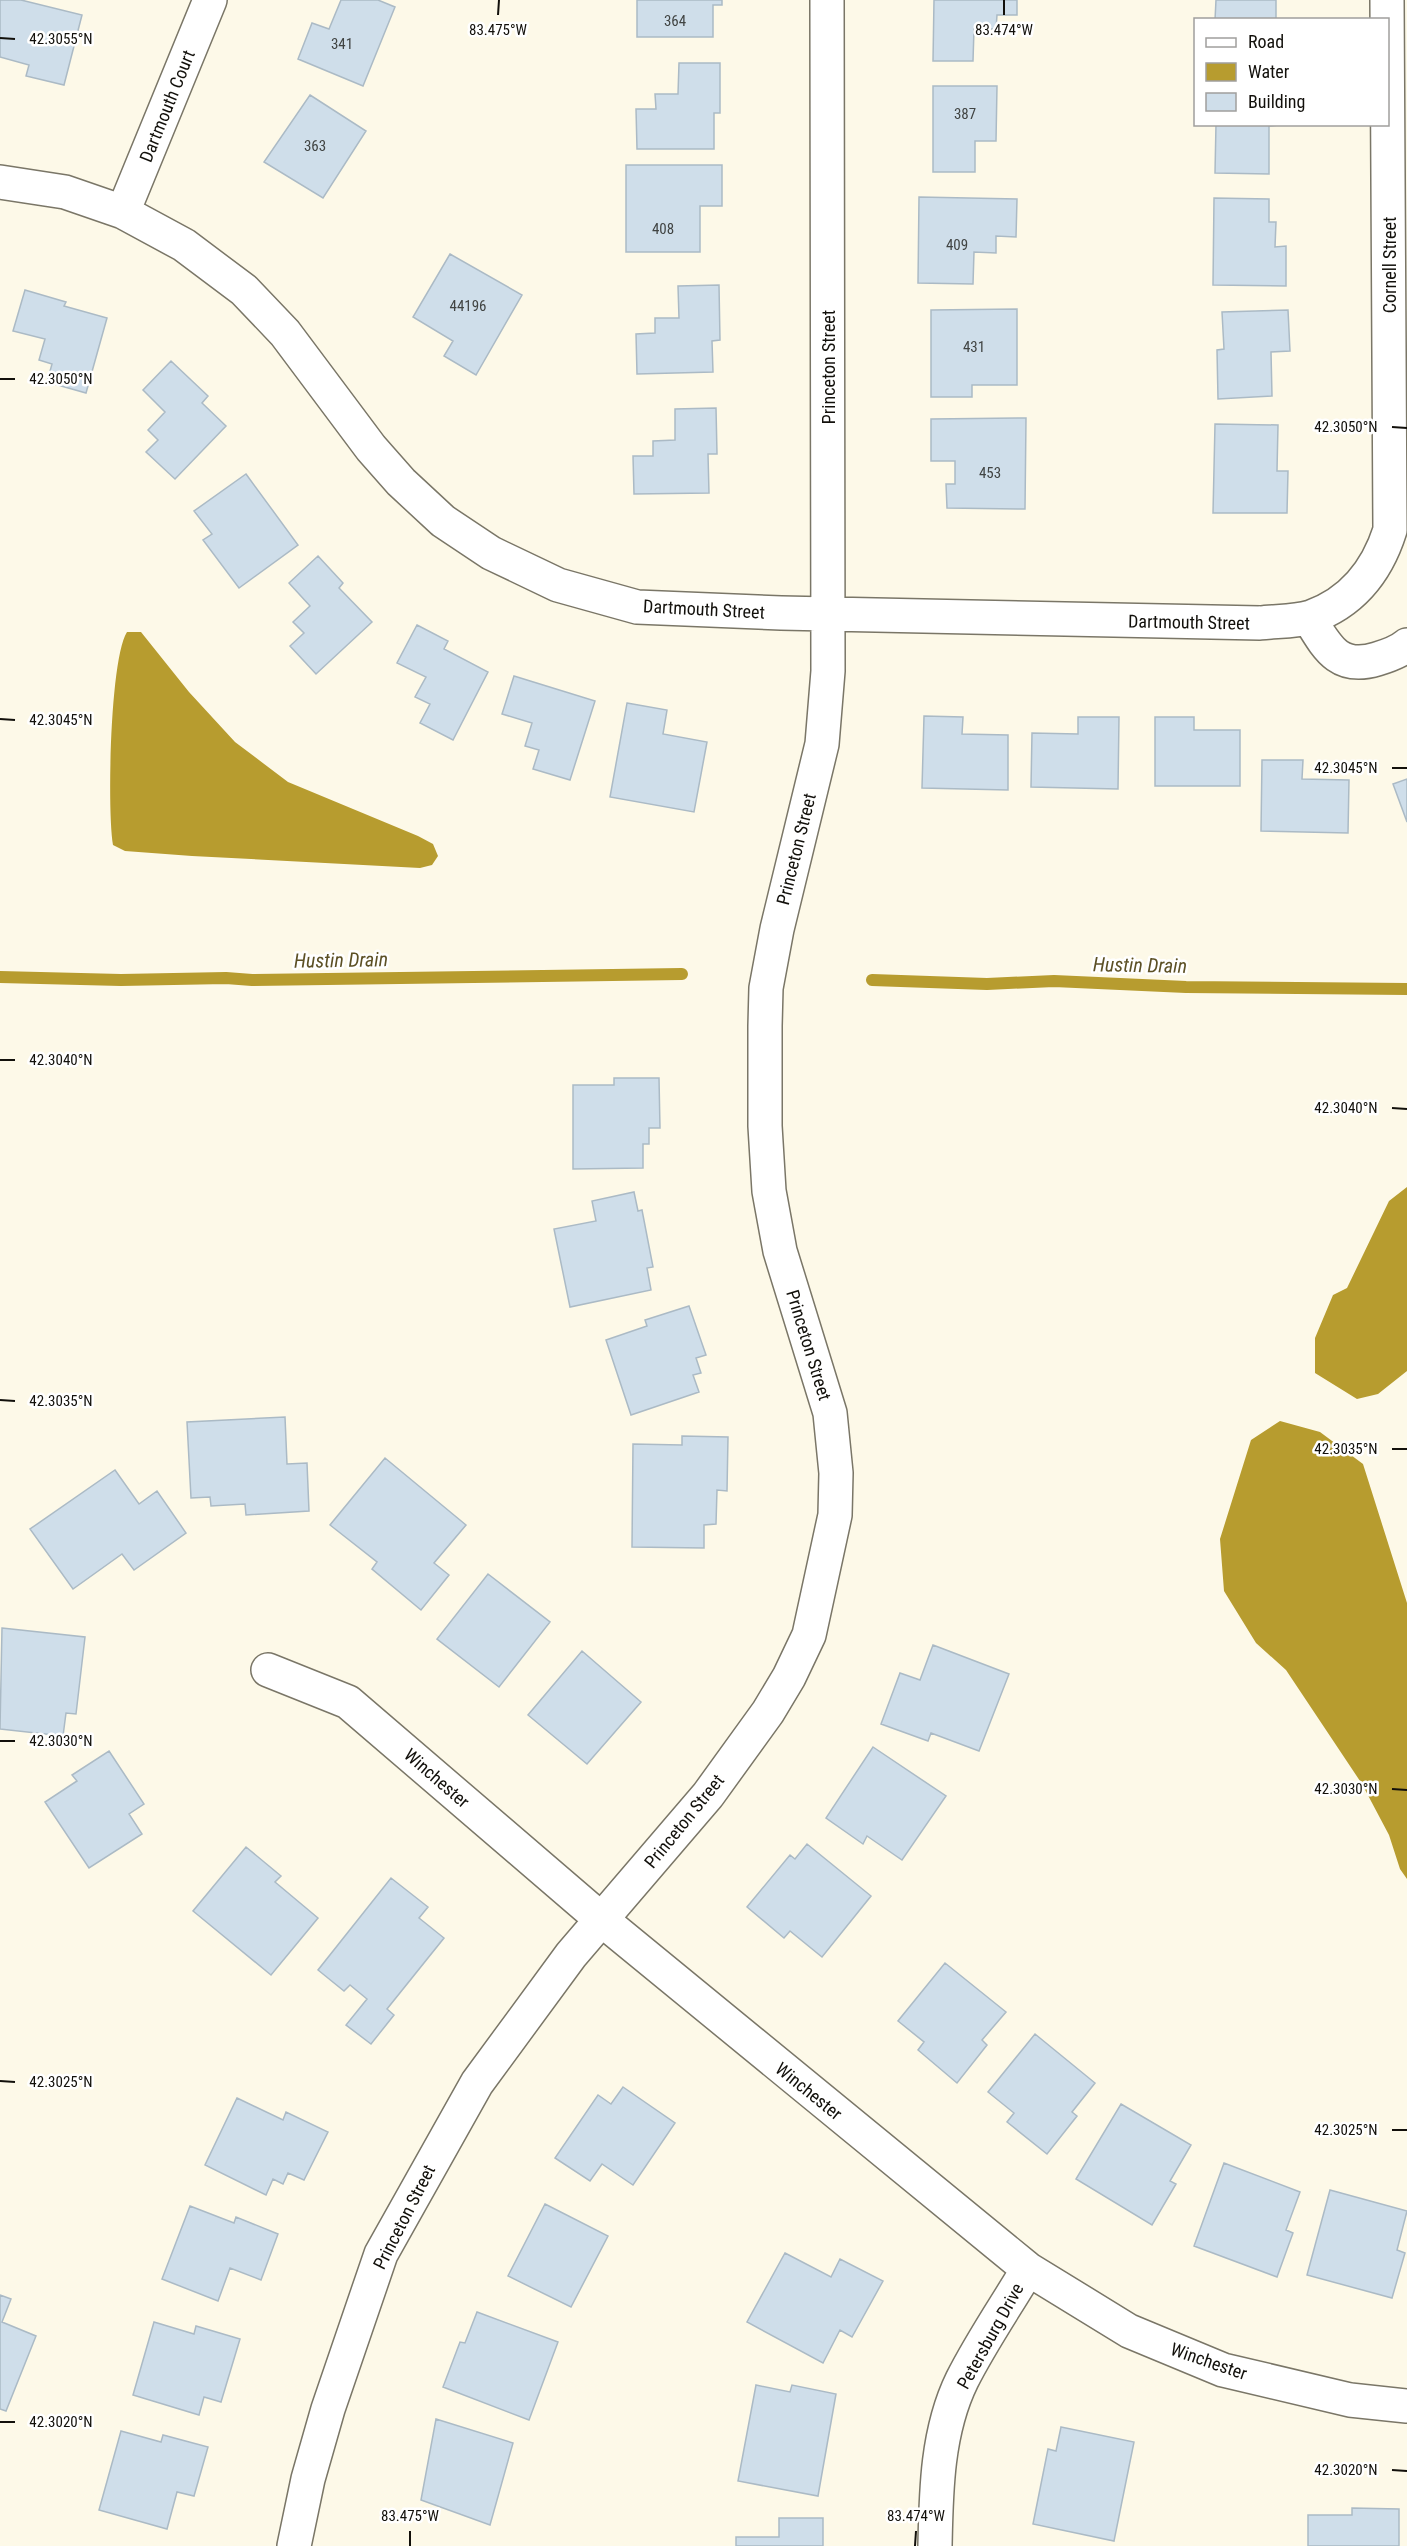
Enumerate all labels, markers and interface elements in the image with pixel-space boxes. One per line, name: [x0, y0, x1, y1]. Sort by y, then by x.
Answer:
house number: 364: [664, 12, 686, 30]
legend: [1194, 18, 1389, 126]
text: 83.475°W: [469, 21, 528, 39]
text: 83.474°W: [975, 21, 1034, 39]
text: 42.3055°N: [29, 30, 93, 48]
text: Road: [1248, 31, 1284, 52]
house number: 341: [331, 35, 353, 53]
street label: Dartmouth Court: [135, 47, 199, 165]
text: Water: [1248, 61, 1290, 82]
text: Building: [1248, 91, 1305, 112]
house number: 387: [954, 105, 976, 123]
house number: 363: [304, 137, 326, 155]
street label: Cornell Street: [1379, 217, 1400, 313]
house number: 408: [652, 220, 674, 238]
house number: 409: [946, 236, 968, 254]
house number: 44196: [449, 297, 487, 315]
street label: Princeton Street: [818, 310, 839, 424]
house number: 431: [963, 338, 985, 356]
text: 42.3050°N: [29, 370, 93, 388]
text: 42.3050°N: [1314, 418, 1378, 436]
house number: 453: [979, 464, 1001, 482]
street label: Dartmouth Street: [643, 595, 765, 623]
street label: Dartmouth Street: [1128, 610, 1250, 634]
text: 42.3045°N: [29, 711, 93, 729]
text: 42.3045°N: [1314, 759, 1378, 777]
street label: Princeton Street: [772, 791, 820, 907]
water label: Hustin Drain: [294, 947, 388, 973]
water label: Hustin Drain: [1093, 952, 1187, 978]
text: 42.3040°N: [29, 1051, 93, 1069]
text: 42.3040°N: [1314, 1099, 1378, 1117]
street label: Princeton Street: [782, 1287, 836, 1403]
text: 42.3035°N: [29, 1392, 93, 1410]
text: 42.3035°N: [1314, 1440, 1378, 1458]
text: 42.3030°N: [29, 1732, 93, 1750]
street label: Winchester: [400, 1744, 474, 1812]
street label: Princeton Street: [640, 1770, 728, 1872]
text: 42.3030°N: [1314, 1780, 1378, 1798]
street label: Winchester: [772, 2058, 847, 2124]
text: 42.3025°N: [29, 2073, 93, 2091]
text: 42.3025°N: [1314, 2121, 1378, 2139]
street label: Princeton Street: [369, 2161, 439, 2273]
street label: Petersburg Drive: [952, 2279, 1028, 2393]
street label: Winchester: [1168, 2338, 1250, 2384]
text: 42.3020°N: [29, 2413, 93, 2431]
text: 42.3020°N: [1314, 2461, 1378, 2479]
text: 83.475°W: [381, 2507, 440, 2525]
text: 83.474°W: [887, 2507, 946, 2525]

